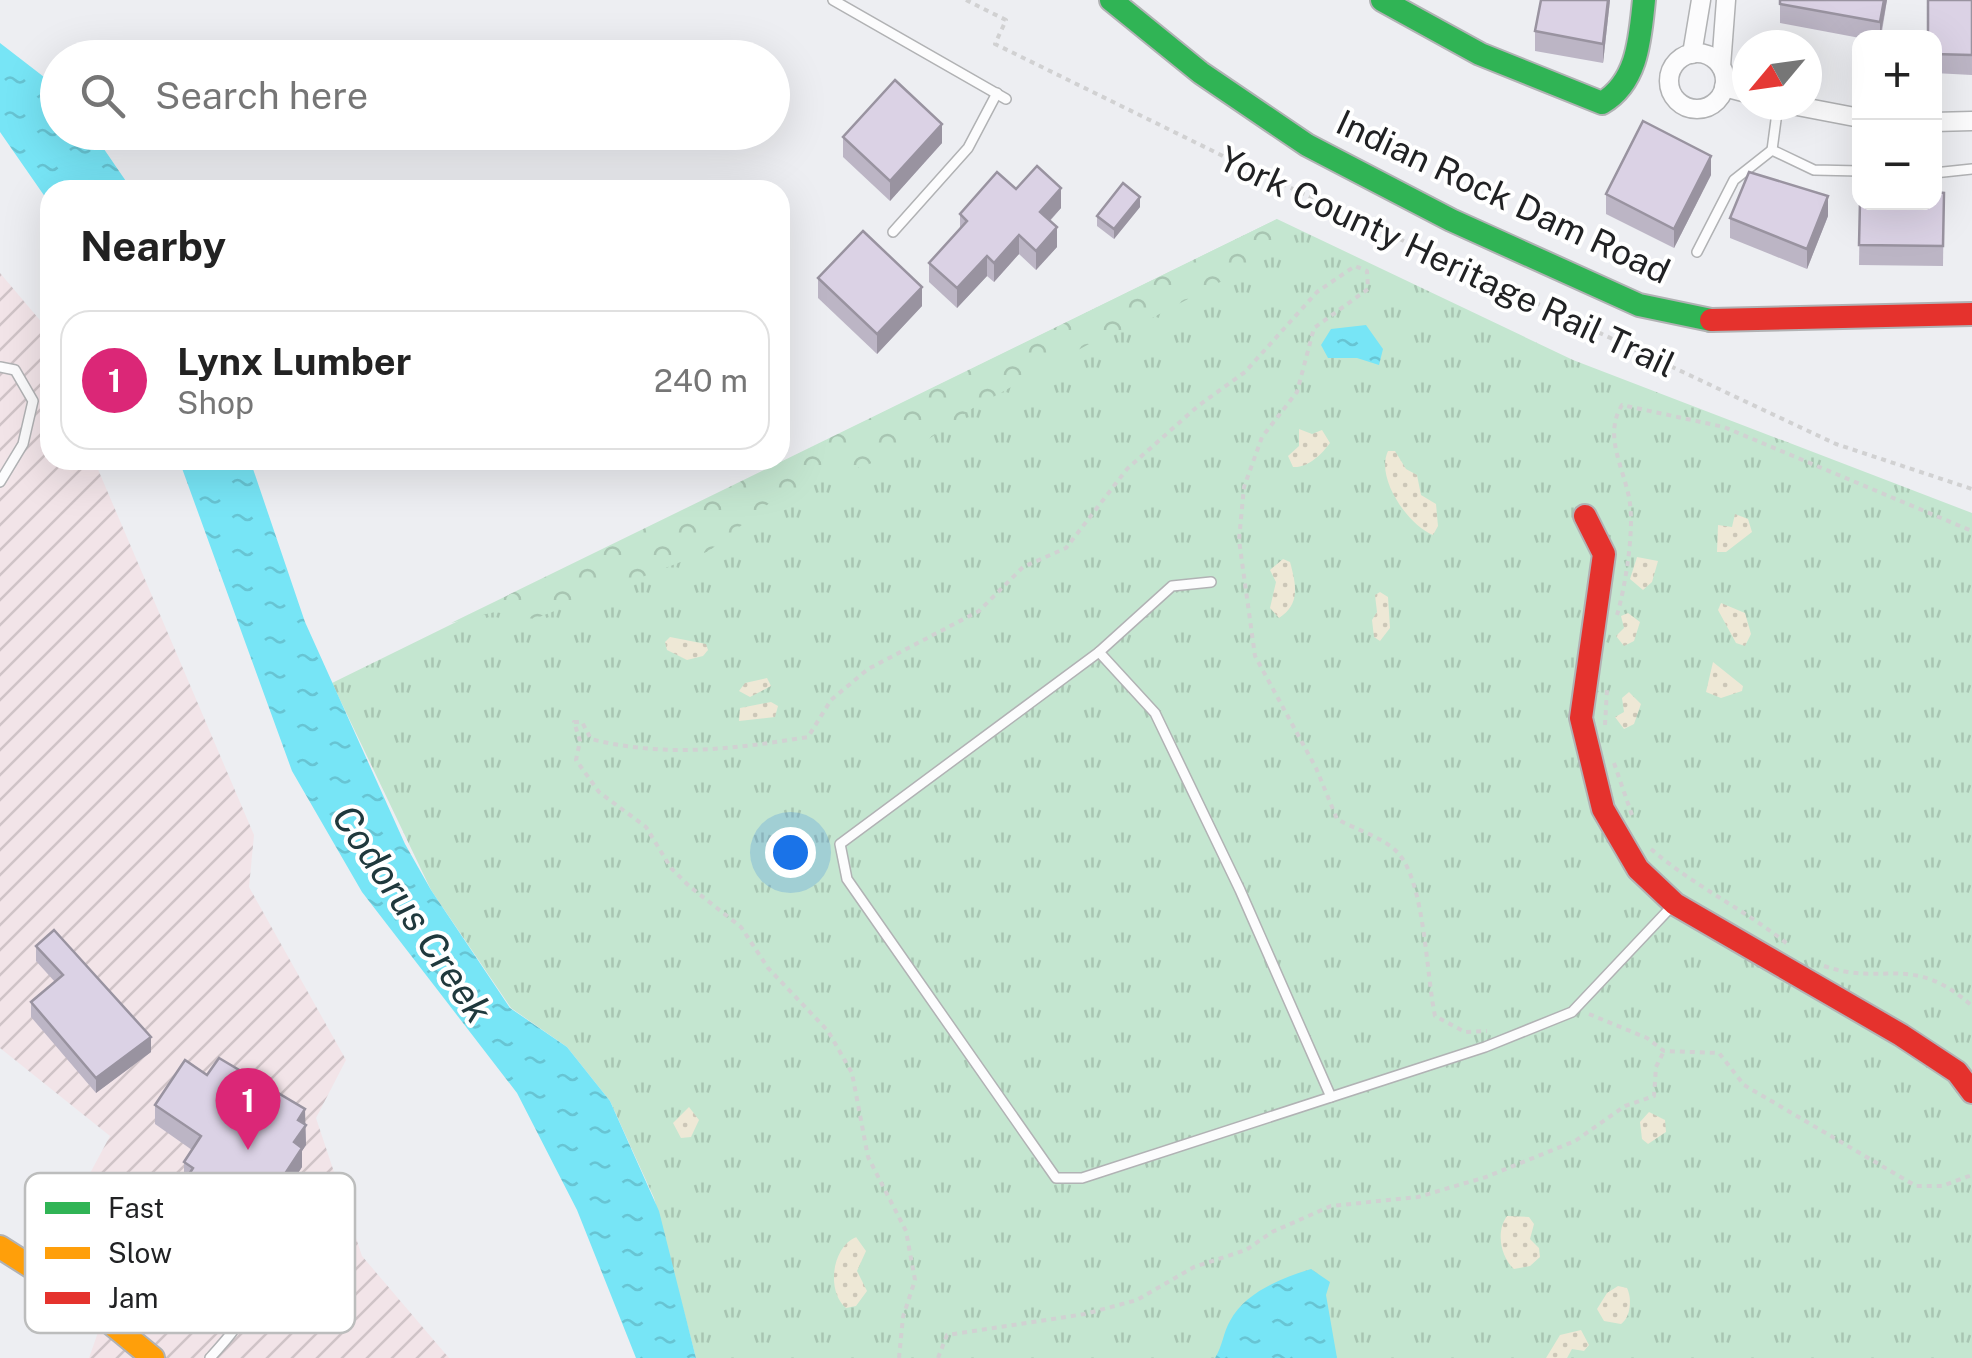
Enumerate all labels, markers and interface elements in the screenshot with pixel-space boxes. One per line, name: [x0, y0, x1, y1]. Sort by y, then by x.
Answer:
north arrow: [1732, 30, 1822, 120]
map controls: [1852, 30, 1942, 210]
button: +: [1852, 30, 1942, 120]
search box: [40, 40, 790, 150]
icon: search: [75, 68, 130, 123]
text: Search here: [155, 73, 368, 118]
street label: Indian Rock Dam Road: [1330, 101, 1676, 292]
button: −: [1852, 120, 1942, 210]
street label: York County Heritage Rail Trail: [1213, 138, 1682, 385]
text: Nearby: [80, 221, 226, 270]
text: Lynx Lumber: [177, 339, 411, 384]
text: 1: [108, 362, 121, 399]
text: 240 m: [654, 362, 748, 399]
text: Shop: [177, 384, 254, 421]
water label: Codorus Creek: [323, 796, 502, 1032]
your location: [765, 827, 816, 878]
pin: 1: [216, 1068, 280, 1150]
legend: [25, 1173, 355, 1333]
text: Fast: [108, 1191, 164, 1224]
text: Slow: [108, 1236, 172, 1269]
text: Jam: [108, 1281, 159, 1314]

